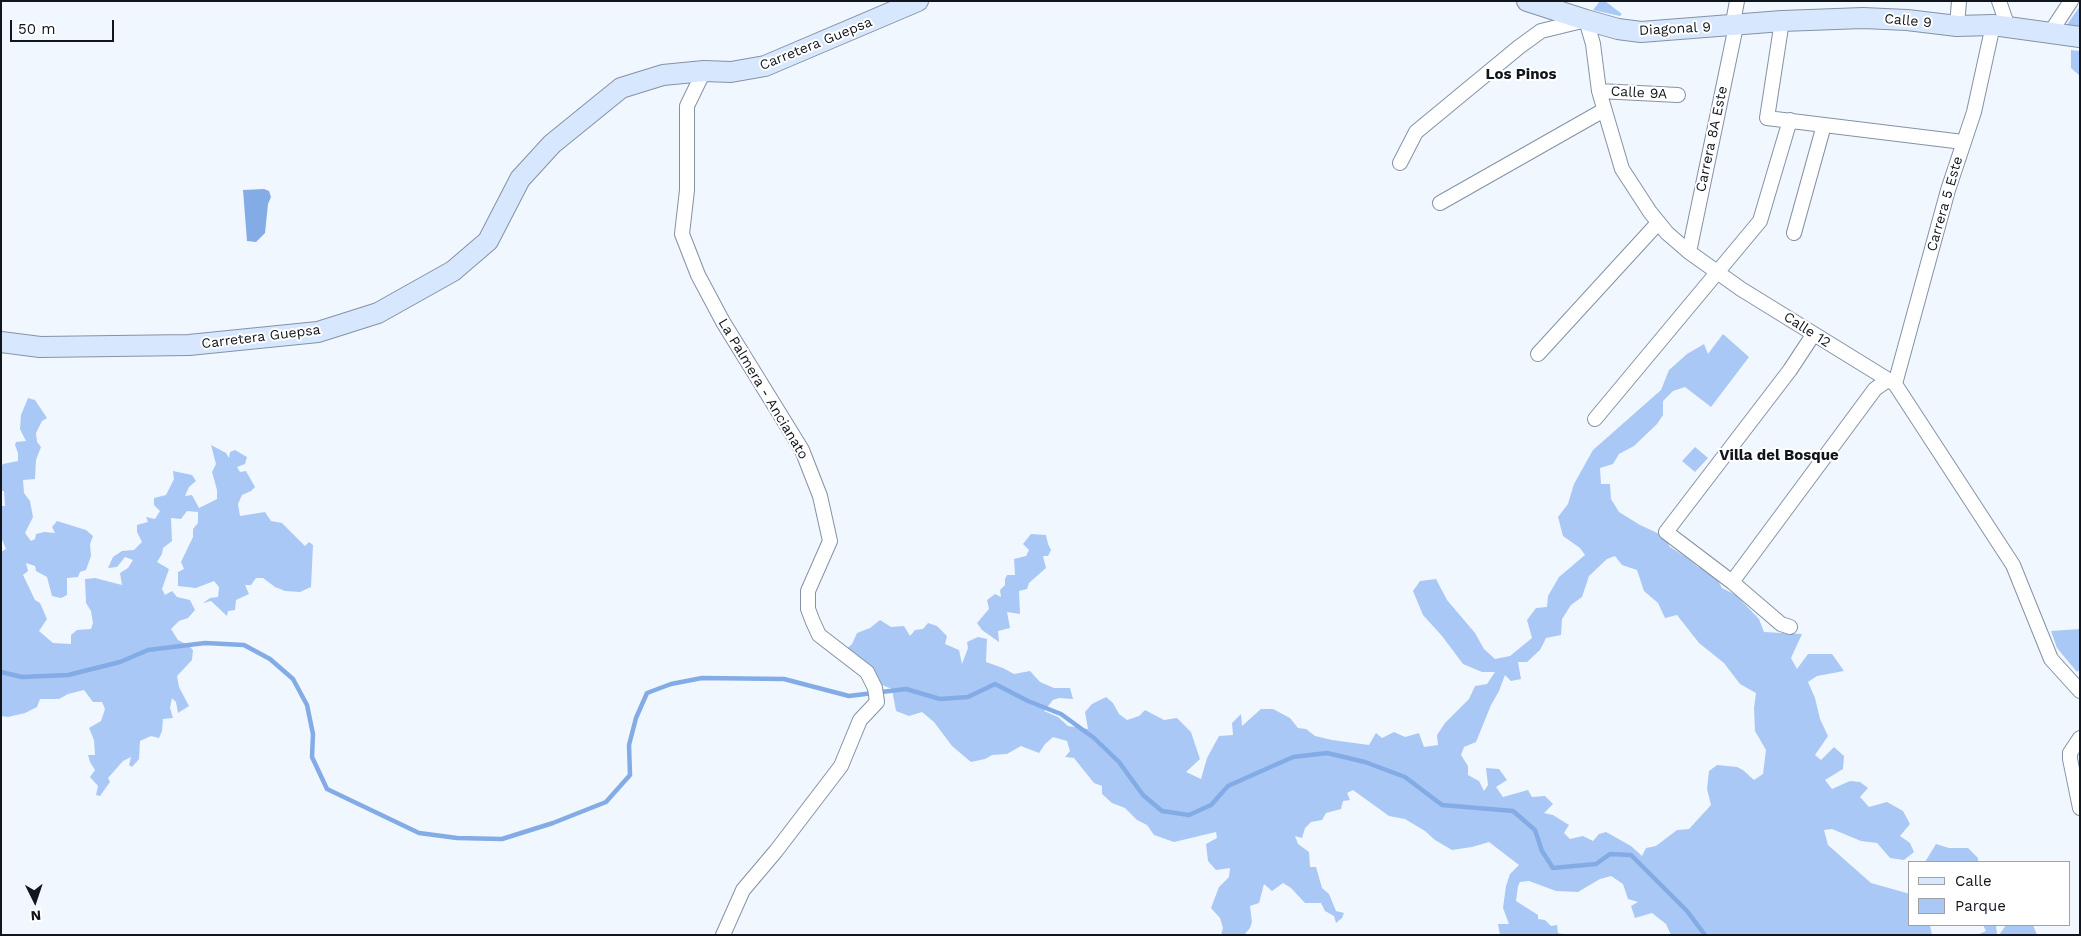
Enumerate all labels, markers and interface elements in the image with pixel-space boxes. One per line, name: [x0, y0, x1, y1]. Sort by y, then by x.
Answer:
scale bar: [12, 10, 116, 42]
street label: Calle 9: [1884, 11, 1932, 31]
street label: Carretera Guepsa: [757, 14, 875, 74]
street label: Diagonal 9: [1639, 19, 1711, 39]
text: 50 m: [18, 20, 55, 38]
district label: Los Pinos: [1486, 66, 1556, 84]
street label: Calle 9A: [1610, 83, 1668, 103]
street label: Carrera 8A Este: [1693, 84, 1731, 194]
street label: Carrera 5 Este: [1923, 154, 1967, 254]
street label: Calle 12: [1780, 309, 1834, 351]
street label: La Palmera - Ancianato: [714, 316, 812, 462]
street label: Carretera Guepsa: [201, 321, 321, 353]
district label: Villa del Bosque: [1719, 447, 1839, 465]
legend: [1908, 861, 2071, 926]
text: Calle: [1955, 872, 1992, 890]
north arrow: [10, 876, 60, 926]
text: Parque: [1955, 897, 2006, 915]
text: N: [30, 908, 42, 924]

